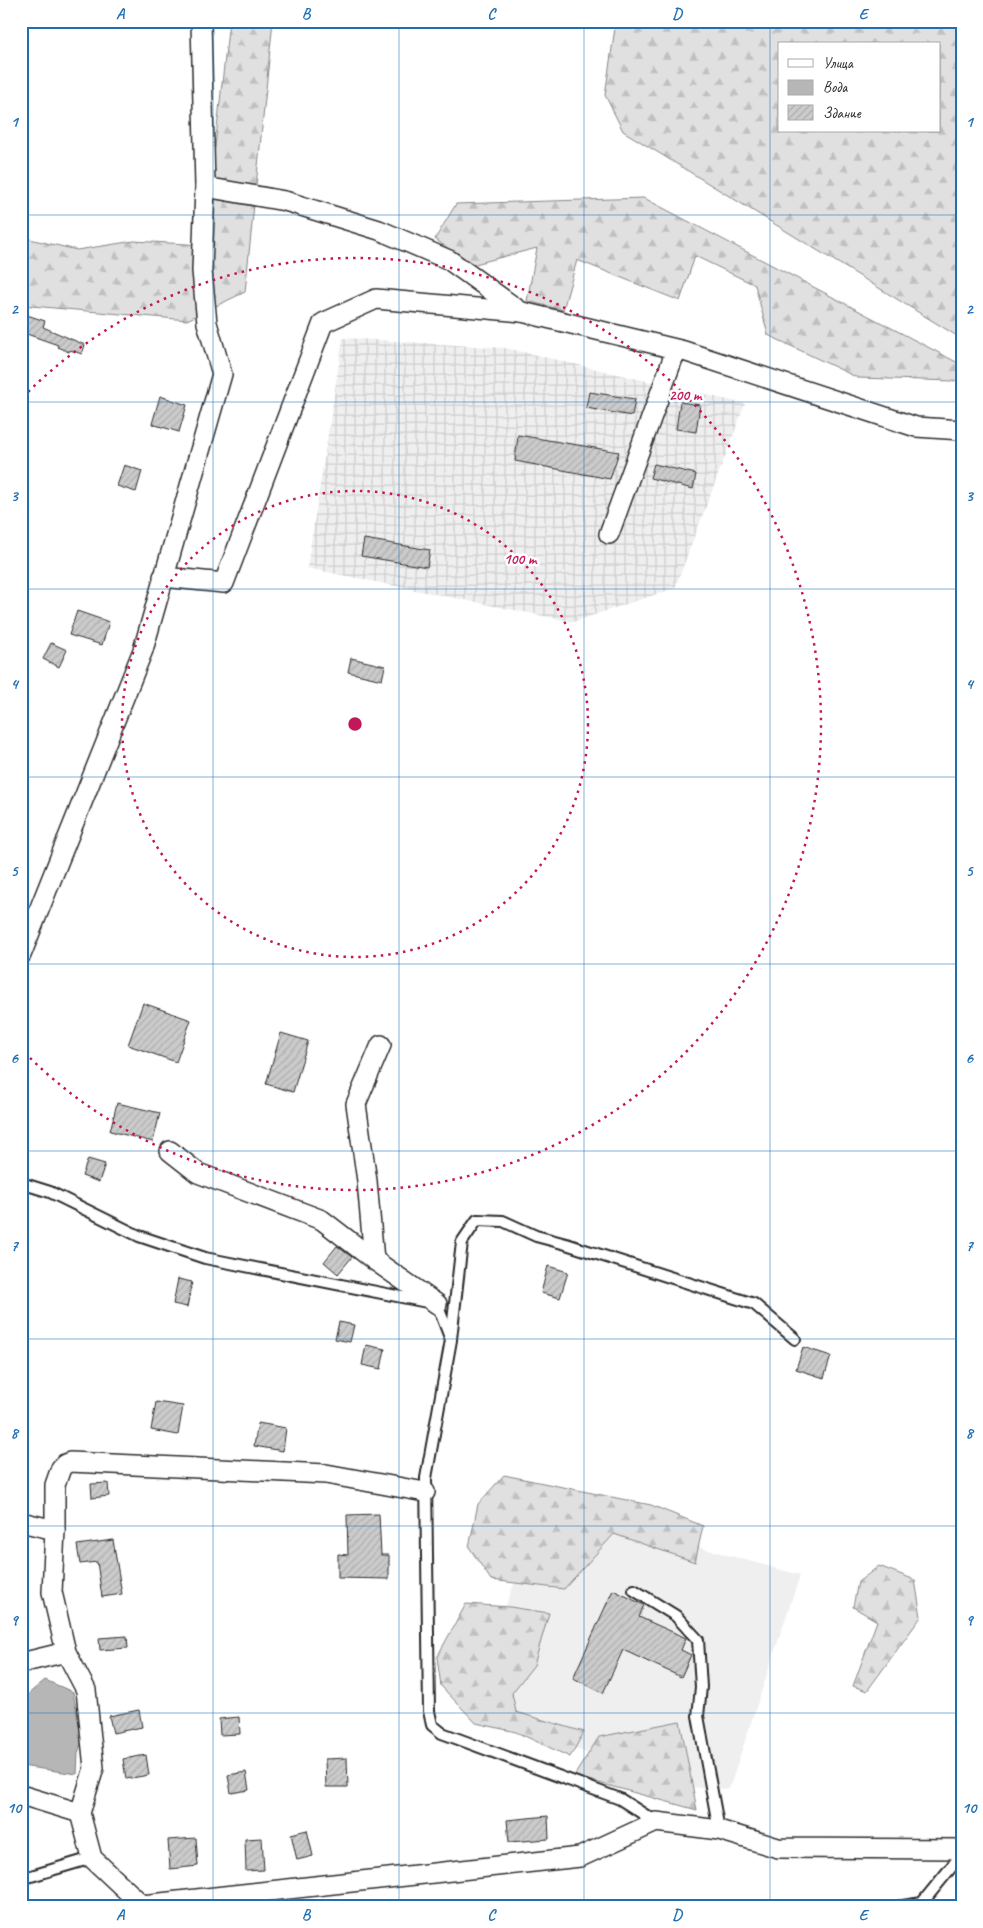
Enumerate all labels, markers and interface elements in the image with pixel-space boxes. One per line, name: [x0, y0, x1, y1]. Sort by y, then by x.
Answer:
text: A: [116, 4, 126, 24]
text: B: [302, 4, 312, 24]
text: C: [487, 4, 497, 24]
text: D: [672, 4, 683, 24]
text: E: [859, 4, 870, 24]
legend: [778, 42, 940, 132]
text: Улица: [823, 54, 854, 73]
text: Вода: [823, 78, 848, 97]
text: Здание: [823, 104, 862, 123]
text: 1: [10, 112, 19, 132]
text: 1: [965, 112, 974, 132]
text: 2: [10, 299, 19, 319]
text: 2: [965, 299, 974, 319]
text: 200 m: [669, 386, 703, 405]
text: 3: [10, 486, 19, 506]
text: 3: [965, 486, 974, 506]
text: 100 m: [504, 550, 538, 569]
text: 4: [10, 674, 19, 694]
text: 4: [965, 674, 974, 694]
centre of rings: [346, 715, 364, 733]
text: 5: [11, 861, 20, 881]
text: 5: [966, 861, 975, 881]
text: 6: [10, 1048, 19, 1068]
text: 6: [965, 1048, 974, 1068]
text: 7: [10, 1236, 19, 1256]
text: 7: [965, 1236, 974, 1256]
text: 8: [10, 1423, 19, 1443]
text: 8: [965, 1423, 974, 1443]
text: 9: [10, 1610, 19, 1630]
text: 9: [965, 1610, 974, 1630]
text: 10: [7, 1798, 23, 1818]
text: 10: [962, 1798, 978, 1818]
text: A: [116, 1905, 126, 1925]
text: B: [302, 1905, 312, 1925]
text: C: [487, 1905, 497, 1925]
text: D: [672, 1905, 683, 1925]
text: E: [859, 1905, 870, 1925]

